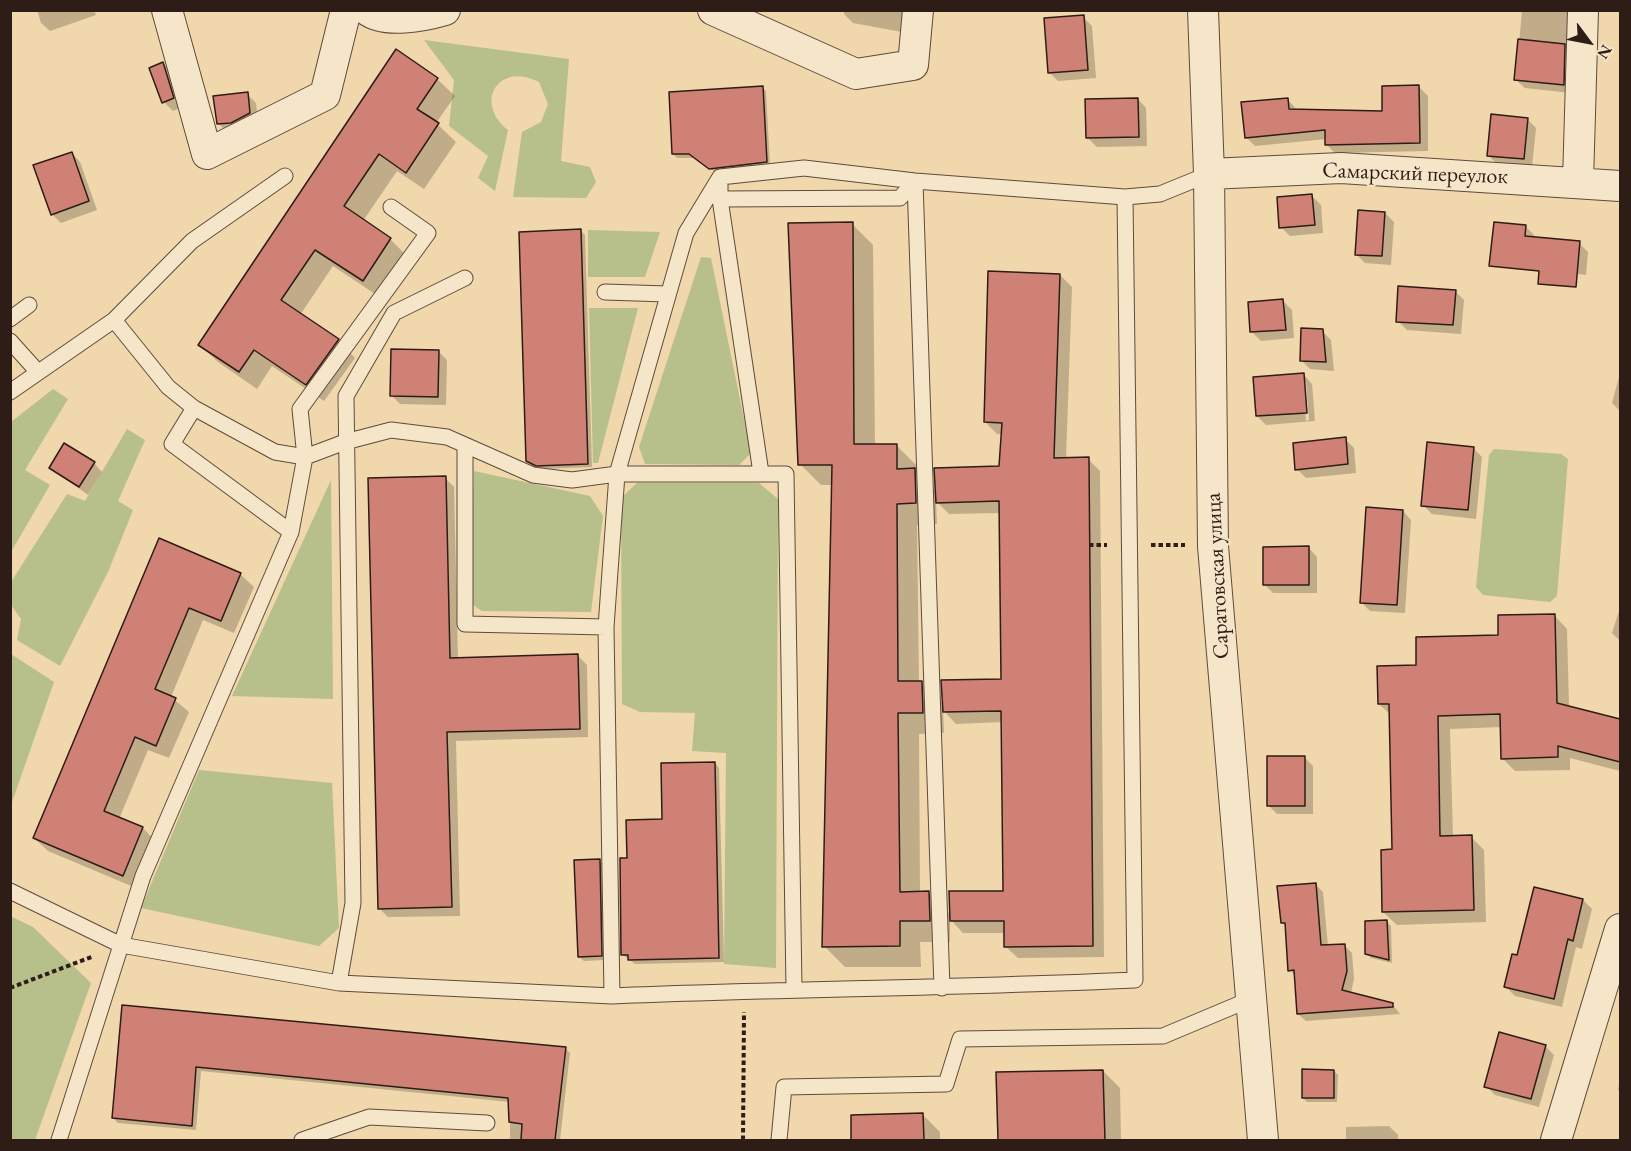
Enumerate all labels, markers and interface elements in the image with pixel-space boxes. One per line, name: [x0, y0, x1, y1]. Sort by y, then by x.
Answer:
north arrow: [1559, 12, 1619, 72]
text: N: [1592, 41, 1617, 63]
street label: Самарский переулок: [1322, 158, 1508, 190]
street label: Саратовская улица: [1200, 492, 1236, 660]

